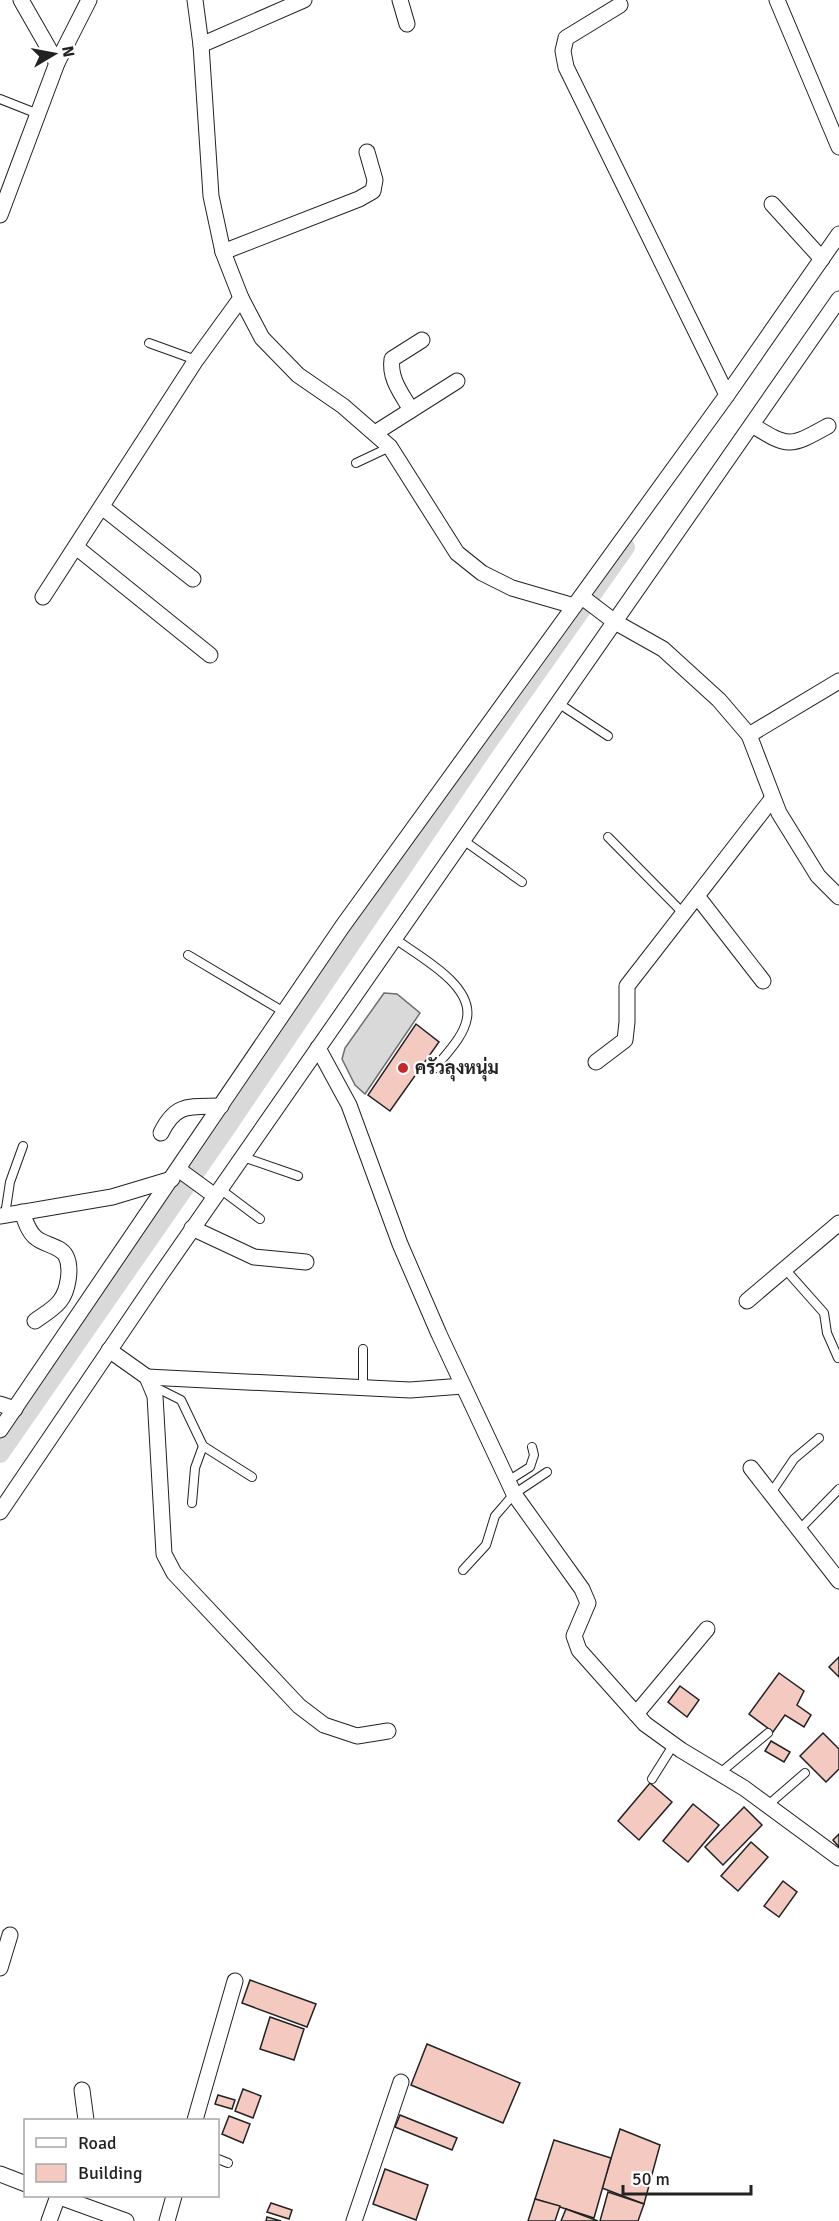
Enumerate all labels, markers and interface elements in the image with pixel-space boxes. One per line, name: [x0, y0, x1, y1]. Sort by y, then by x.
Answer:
north arrow: [24, 24, 84, 84]
text: N: [57, 44, 79, 59]
place label: ครัวลุงหนุ่ม: [415, 1056, 499, 1082]
marker: ครัวลุงหนุ่ม: [396, 1061, 410, 1075]
legend: [24, 2119, 219, 2197]
text: Road: [78, 2132, 117, 2154]
scale bar: [623, 2158, 750, 2196]
text: Building: [78, 2162, 142, 2184]
text: 50 m: [632, 2168, 670, 2190]

